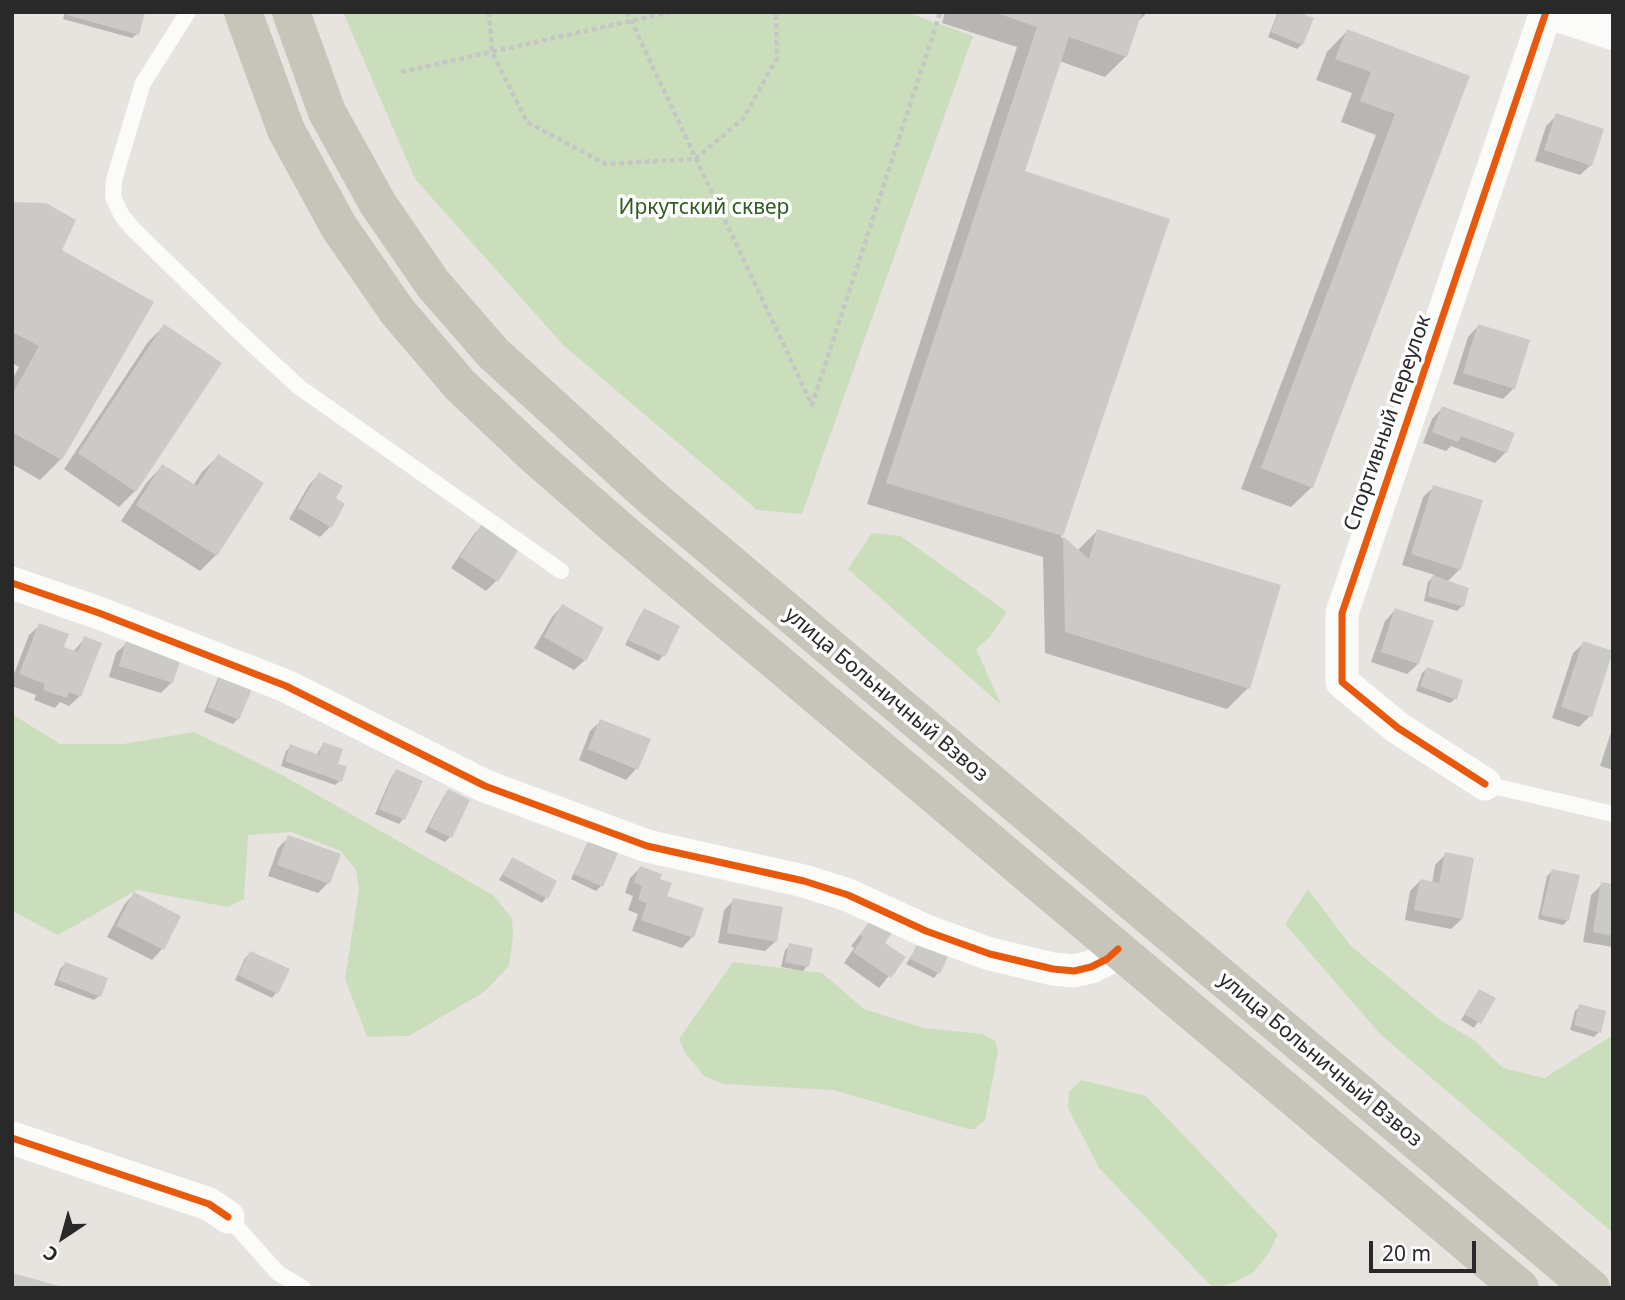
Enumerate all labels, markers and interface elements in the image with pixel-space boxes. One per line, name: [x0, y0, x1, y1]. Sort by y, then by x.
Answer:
park label: Иркутский сквер: [619, 195, 789, 221]
street label: Спортивный переулок: [1339, 312, 1437, 534]
street label: улица Больничный Взвоз: [779, 602, 993, 788]
street label: улица Больничный Взвоз: [1213, 967, 1427, 1153]
north arrow: [28, 1202, 98, 1272]
scale bar: [1373, 1226, 1480, 1270]
text: 20 m: [1382, 1239, 1431, 1267]
text: С: [38, 1240, 63, 1268]

